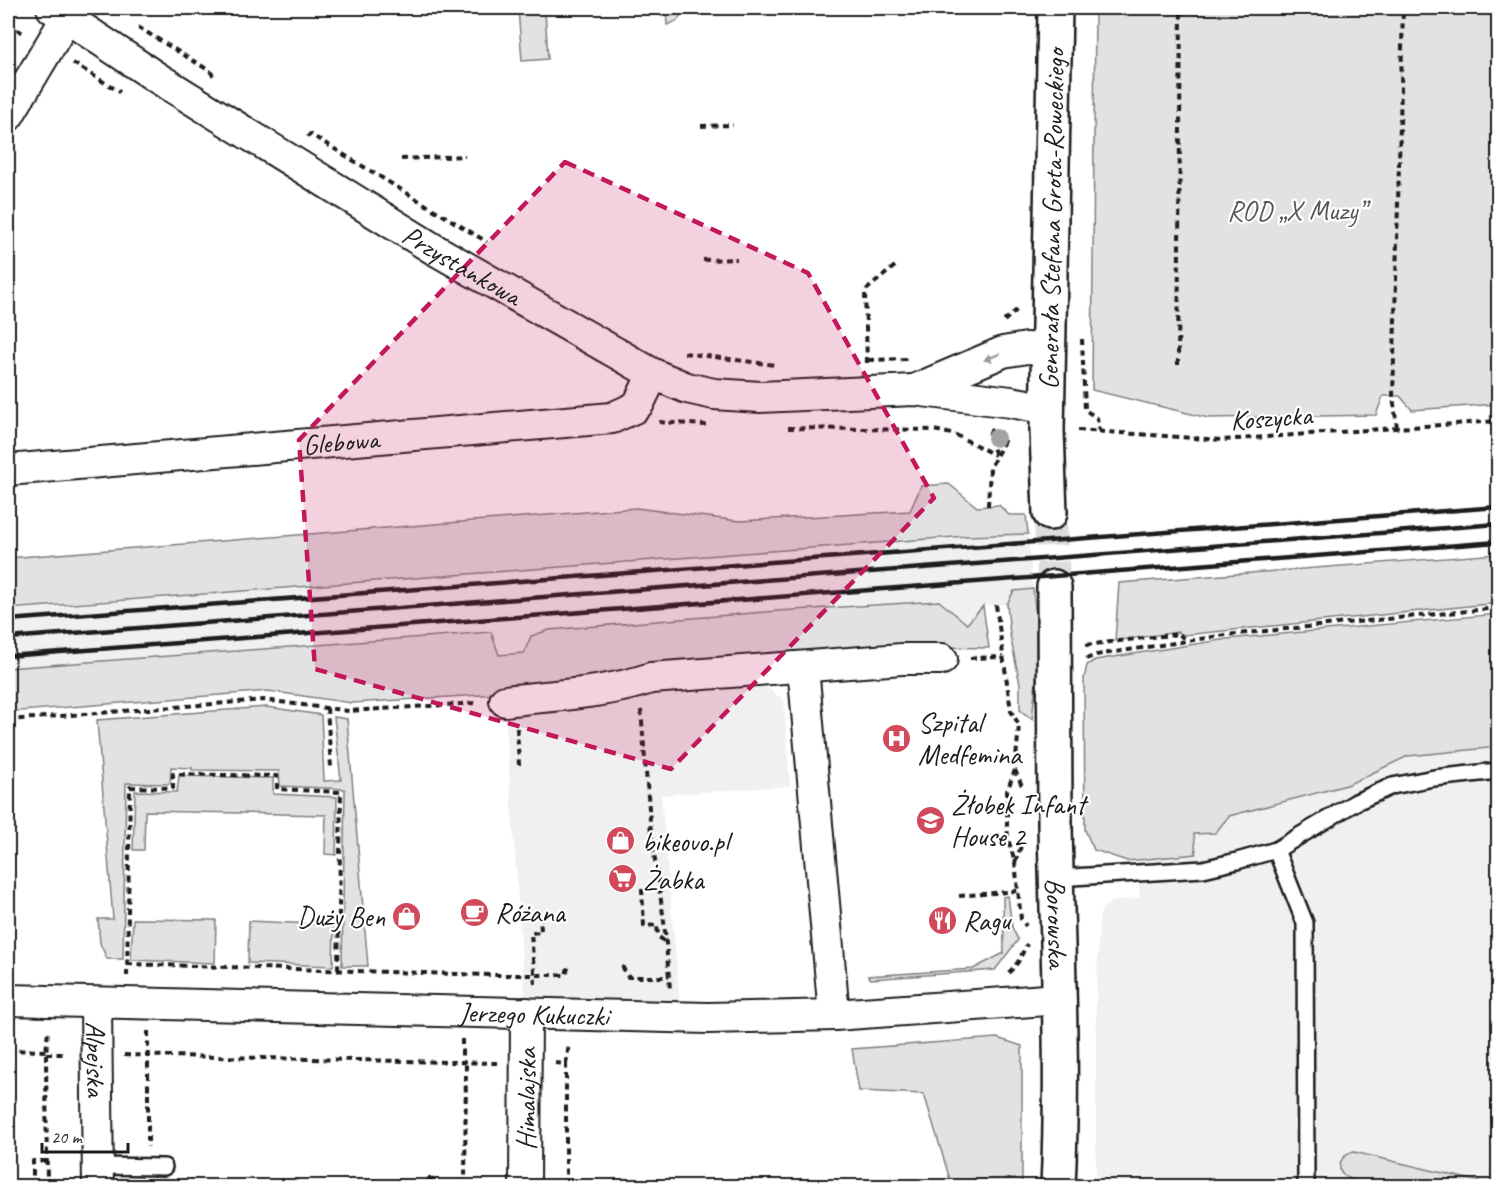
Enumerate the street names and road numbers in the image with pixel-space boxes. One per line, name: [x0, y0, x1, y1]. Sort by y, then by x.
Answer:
street label: Generała Stefana Grota-Roweckiego: [1031, 45, 1072, 390]
street label: Przystankowa: [396, 217, 530, 314]
street label: Koszycka: [1229, 397, 1315, 438]
street label: Glebowa: [302, 421, 383, 463]
street label: Borowska: [1038, 877, 1076, 971]
street label: Jerzego Kukuczki: [457, 995, 613, 1034]
street label: Alpejska: [78, 1021, 114, 1099]
street label: Himalajska: [508, 1046, 544, 1150]

